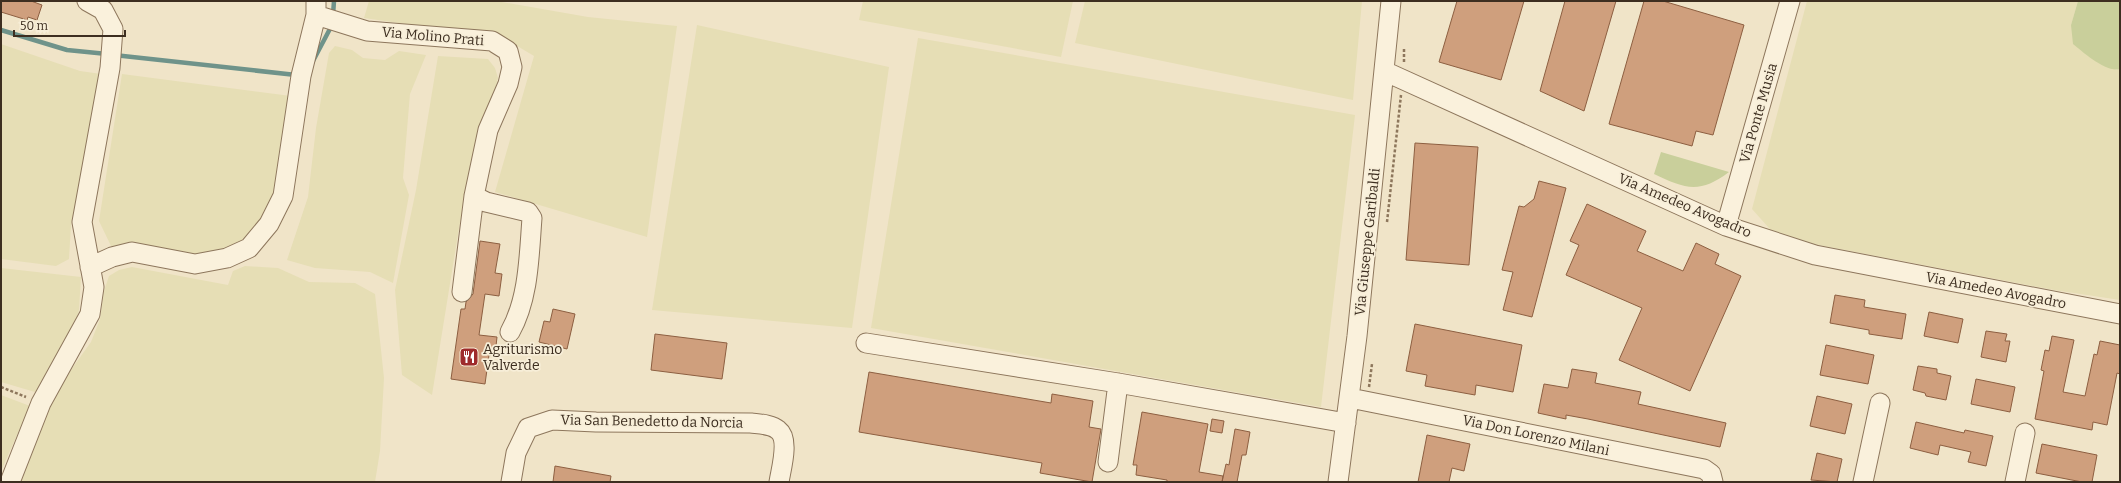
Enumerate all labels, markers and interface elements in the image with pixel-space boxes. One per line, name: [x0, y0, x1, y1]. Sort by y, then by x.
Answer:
scale bar: [14, 12, 125, 38]
text: 50 m: [20, 19, 49, 33]
street label: Via Molino Prati: [381, 24, 485, 49]
street label: Via Ponte Musia: [1736, 61, 1781, 165]
street label: Via Giuseppe Garibaldi: [1351, 167, 1384, 317]
street label: Via Amedeo Avogadro: [1616, 170, 1754, 241]
street label: Via Amedeo Avogadro: [1924, 269, 2068, 312]
place label: Agriturismo Valverde: [483, 341, 562, 374]
restaurant icon: Agriturismo Valverde: [458, 346, 480, 368]
street label: Via San Benedetto da Norcia: [561, 411, 744, 432]
street label: Via Don Lorenzo Milani: [1461, 412, 1611, 459]

